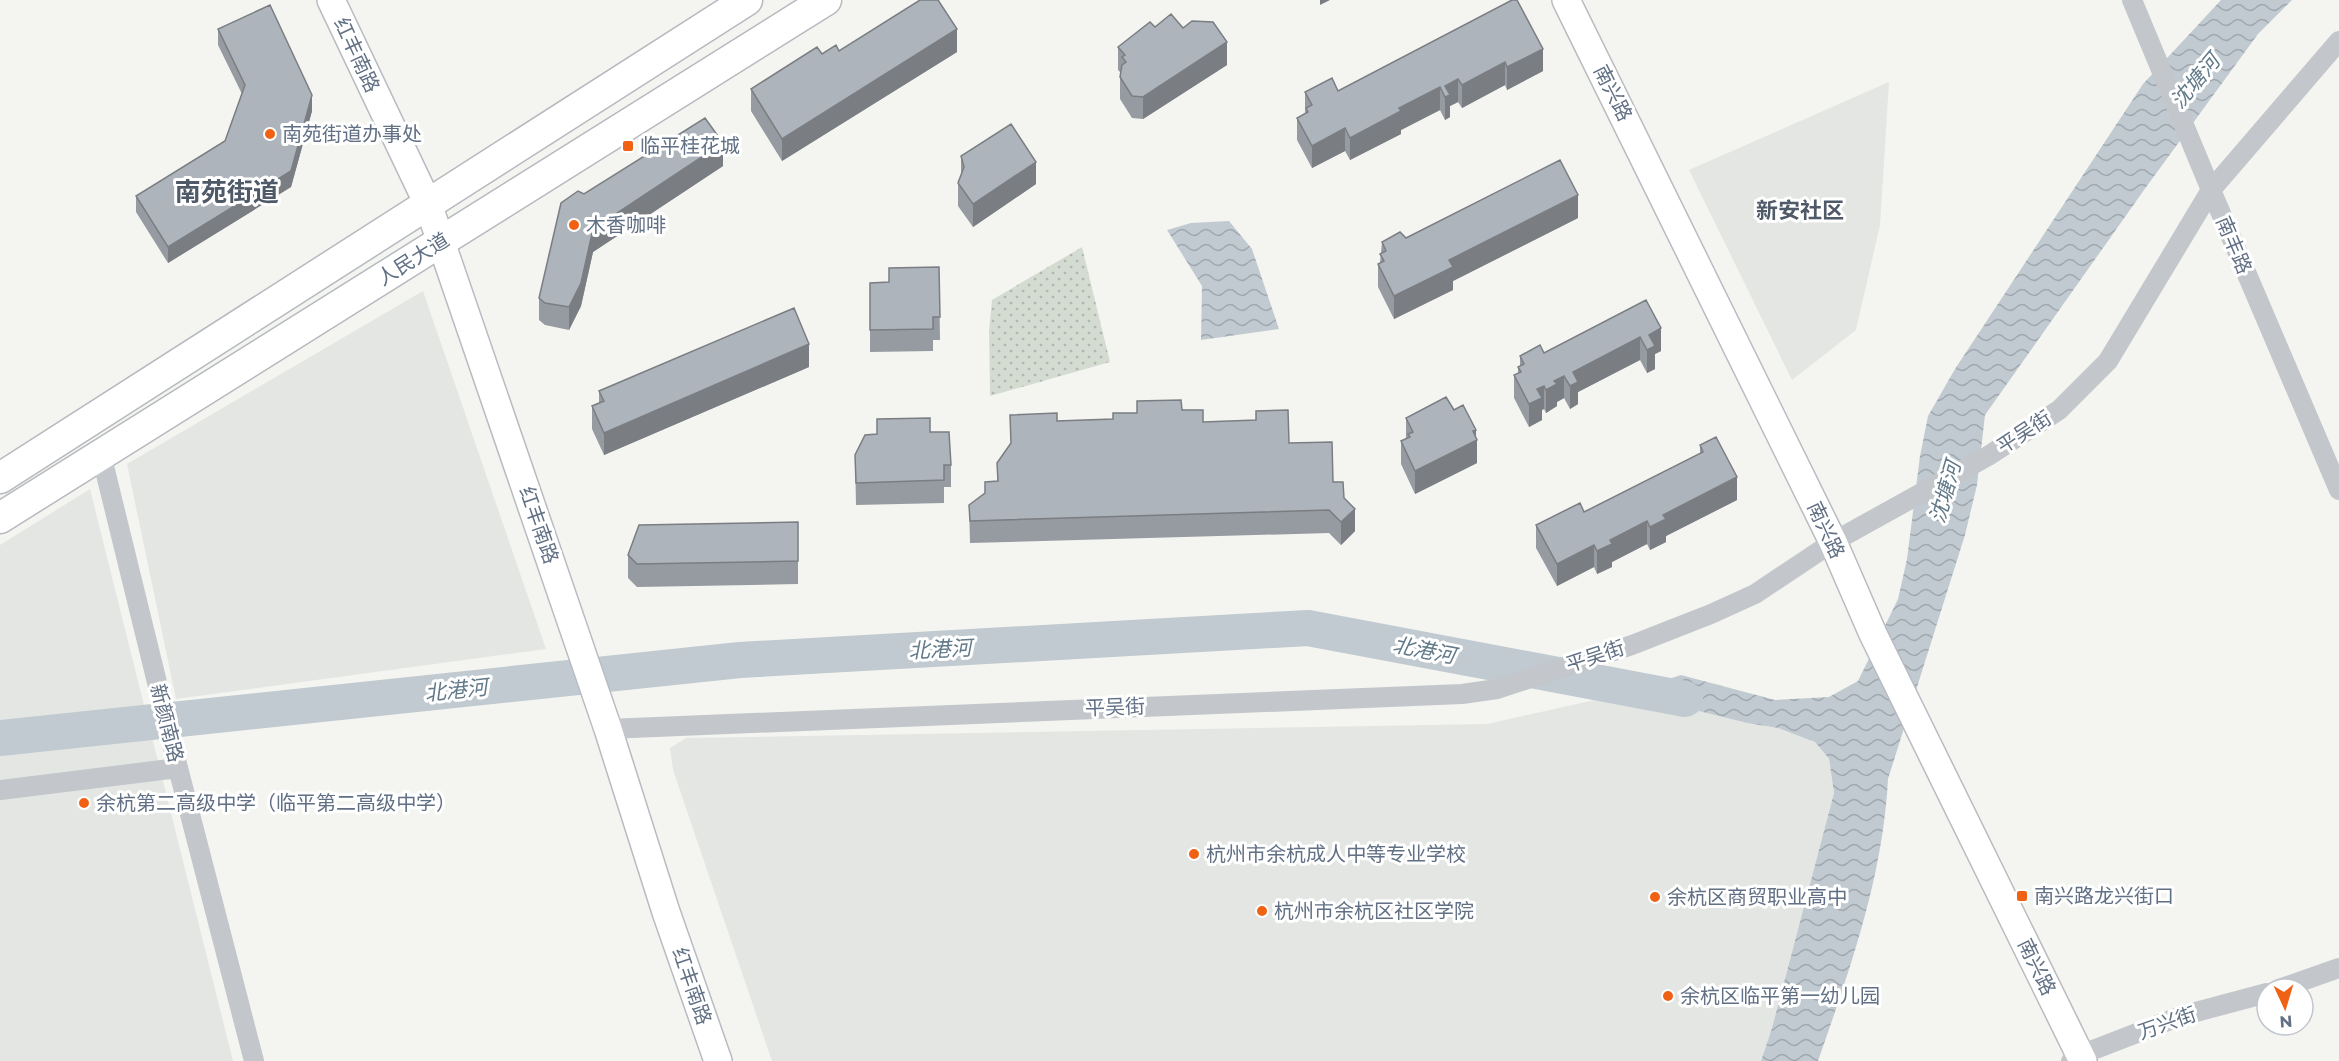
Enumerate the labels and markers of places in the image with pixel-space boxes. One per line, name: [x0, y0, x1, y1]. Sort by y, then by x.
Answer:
place label: 南苑街道办事处: [282, 122, 422, 146]
marker: 南苑街道办事处: [263, 127, 277, 141]
place label: 临平桂花城: [640, 134, 740, 158]
marker: 临平桂花城: [621, 139, 635, 153]
place label: 木香咖啡: [586, 213, 666, 237]
marker: 木香咖啡: [567, 218, 581, 232]
place label: 余杭第二高级中学（临平第二高级中学）: [96, 791, 456, 815]
marker: 余杭第二高级中学（临平第二高级中学）: [77, 796, 91, 810]
place label: 杭州市余杭成人中等专业学校: [1206, 842, 1466, 866]
marker: 杭州市余杭成人中等专业学校: [1187, 847, 1201, 861]
place label: 南兴路龙兴街口: [2034, 884, 2174, 908]
place label: 余杭区商贸职业高中: [1667, 885, 1847, 909]
marker: 南兴路龙兴街口: [2015, 889, 2029, 903]
marker: 余杭区商贸职业高中: [1648, 890, 1662, 904]
place label: 杭州市余杭区社区学院: [1274, 899, 1474, 923]
marker: 杭州市余杭区社区学院: [1255, 904, 1269, 918]
place label: 余杭区临平第一幼儿园: [1680, 984, 1880, 1008]
marker: 余杭区临平第一幼儿园: [1661, 989, 1675, 1003]

